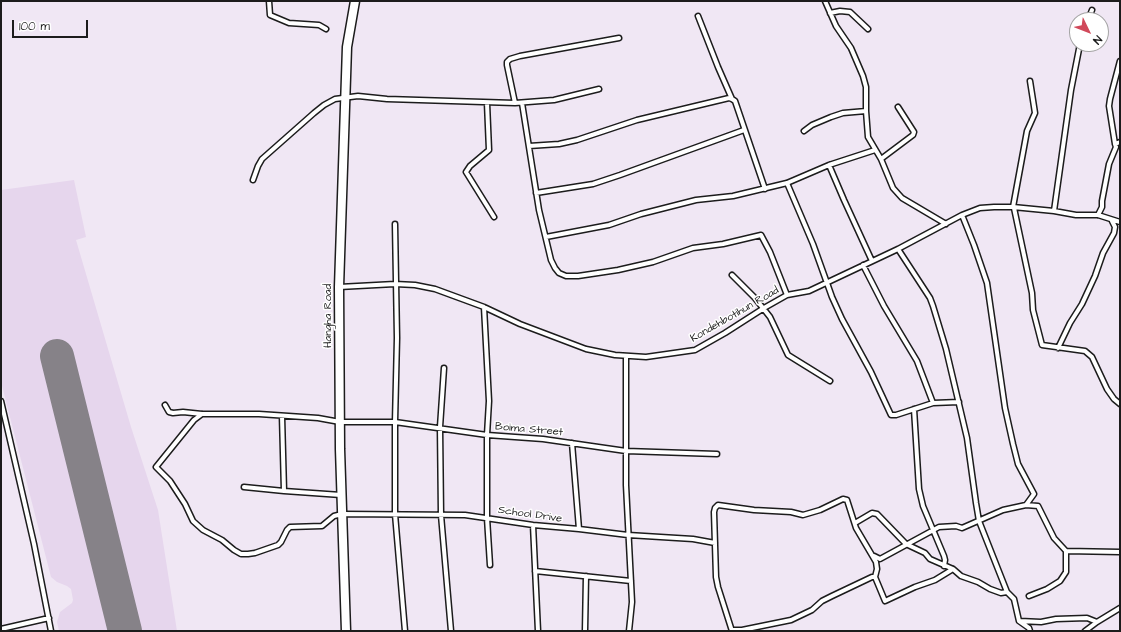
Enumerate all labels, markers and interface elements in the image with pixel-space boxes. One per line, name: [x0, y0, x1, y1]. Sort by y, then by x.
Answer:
scale bar: [14, 12, 90, 38]
north arrow: [1069, 12, 1109, 52]
text: 100 m: [19, 18, 50, 35]
text: N: [1090, 32, 1105, 47]
street label: Hangha Road: [322, 284, 336, 348]
street label: Kondehbotihun Road: [688, 284, 782, 346]
street label: Boima Street: [494, 420, 564, 440]
street label: School Drive: [497, 504, 563, 526]

